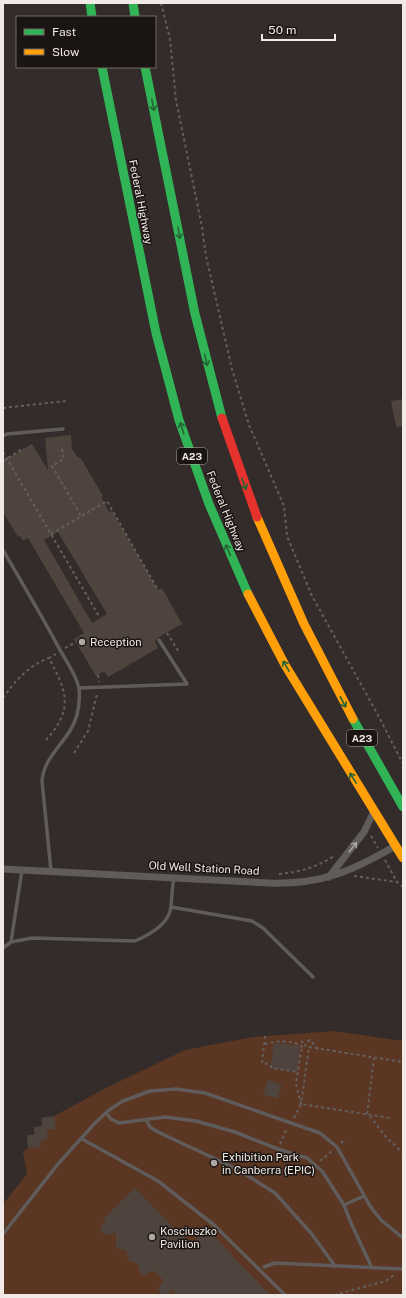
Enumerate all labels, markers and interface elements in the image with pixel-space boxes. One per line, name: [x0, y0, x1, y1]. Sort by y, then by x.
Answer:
legend: [16, 16, 156, 68]
scale bar: [262, 16, 335, 42]
text: 50 m: [268, 23, 296, 37]
text: Fast: [52, 25, 77, 39]
text: Slow: [52, 45, 80, 59]
one-way arrow: [149, 98, 157, 111]
street label: Federal Highway: [127, 159, 155, 245]
one-way arrow: [175, 226, 183, 239]
one-way arrow: [203, 353, 211, 366]
one-way arrow: [178, 423, 186, 435]
road number: A23: [177, 448, 207, 464]
street label: Federal Highway: [204, 469, 248, 553]
one-way arrow: [240, 478, 248, 490]
one-way arrow: [224, 545, 231, 557]
place label: Reception: [90, 636, 142, 648]
marker: Reception: [77, 637, 87, 647]
one-way arrow: [282, 660, 290, 672]
one-way arrow: [340, 696, 347, 708]
road number: A23: [347, 730, 377, 746]
one-way arrow: [349, 772, 357, 784]
one-way arrow: [348, 841, 357, 852]
street label: Old Well Station Road: [148, 859, 260, 877]
place label: Exhibition Park in Canberra (EPIC): [222, 1151, 315, 1176]
marker: Exhibition Park in Canberra (EPIC): [209, 1158, 219, 1168]
place label: Kosciuszko Pavilion: [160, 1225, 217, 1250]
marker: Kosciuszko Pavilion: [147, 1232, 157, 1242]

